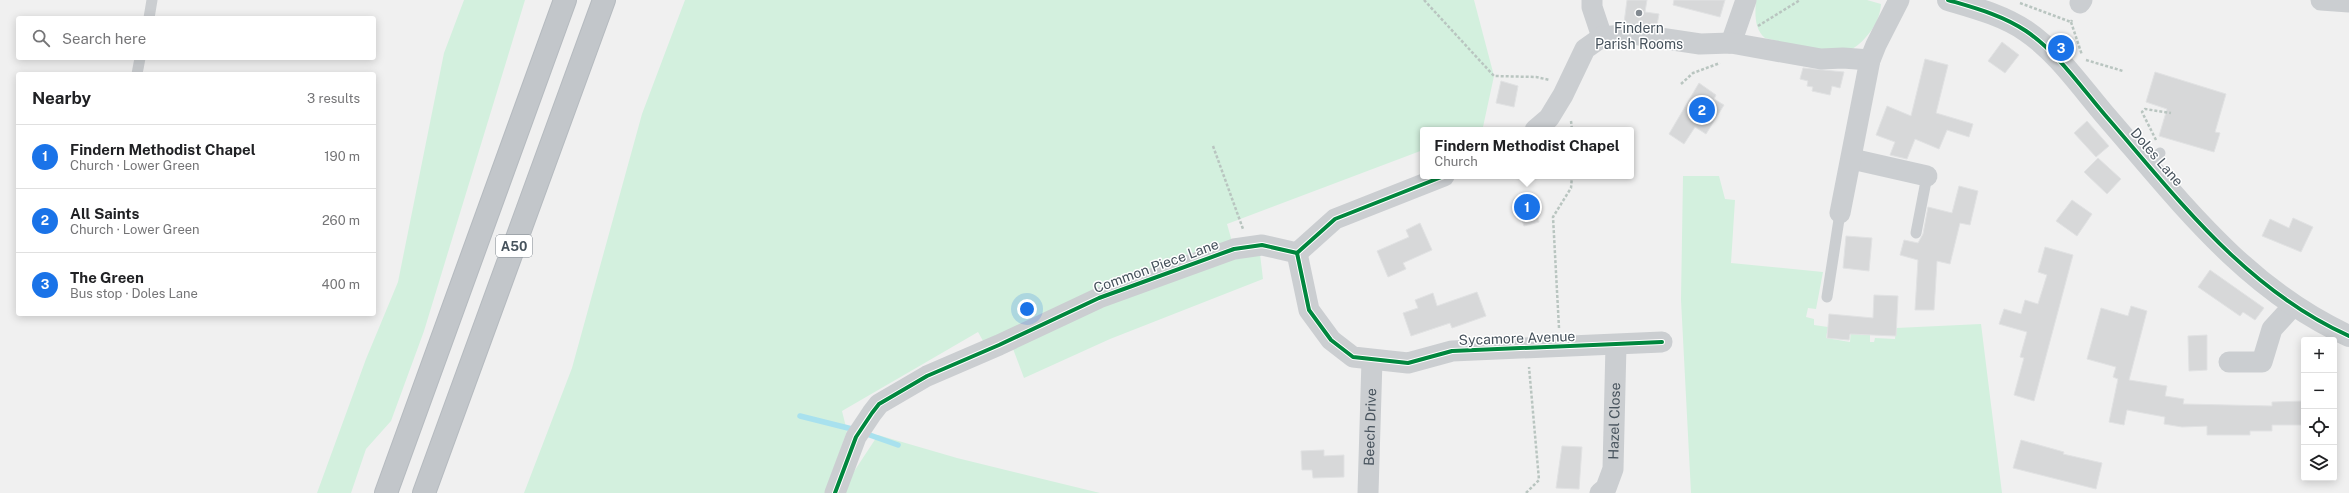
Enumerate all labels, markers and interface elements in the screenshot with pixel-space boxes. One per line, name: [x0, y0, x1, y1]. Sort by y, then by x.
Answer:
marker: Findern Parish Rooms: [1634, 8, 1644, 18]
search box: [16, 16, 376, 60]
place label: Findern Parish Rooms: [1595, 20, 1683, 52]
icon: search: [30, 27, 52, 49]
text: Search here: [62, 30, 146, 47]
pin: 3: [2048, 33, 2074, 63]
text: Nearby: [32, 88, 91, 108]
text: 3 results: [307, 91, 360, 106]
pin: 2: [1689, 95, 1715, 125]
street label: Doles Lane: [2128, 125, 2187, 189]
popup: [1420, 127, 1634, 179]
text: Findern Methodist Chapel: [1434, 137, 1620, 154]
text: Findern Methodist Chapel: [70, 141, 256, 158]
text: 1: [42, 149, 48, 164]
text: 190 m: [324, 149, 360, 164]
text: Church: [1434, 154, 1478, 169]
text: Church · Lower Green: [70, 158, 200, 173]
pin: 1: [1514, 192, 1540, 222]
text: All Saints: [70, 205, 139, 222]
text: 2: [41, 213, 49, 228]
text: 260 m: [322, 213, 360, 228]
text: Church · Lower Green: [70, 222, 200, 237]
road number: A50: [496, 235, 532, 257]
street label: Common Piece Lane: [1091, 236, 1221, 296]
text: The Green: [70, 269, 144, 286]
text: 3: [41, 277, 49, 292]
text: 400 m: [322, 277, 360, 292]
text: Bus stop · Doles Lane: [70, 286, 198, 301]
your location: [1017, 299, 1037, 319]
street label: Sycamore Avenue: [1458, 328, 1576, 348]
map controls: [2301, 337, 2337, 481]
button: +: [2301, 337, 2337, 373]
button: −: [2301, 373, 2337, 409]
street label: Hazel Close: [1605, 382, 1623, 460]
street label: Beech Drive: [1361, 388, 1379, 466]
button: locate: [2301, 409, 2337, 445]
button: layers: [2301, 445, 2337, 481]

